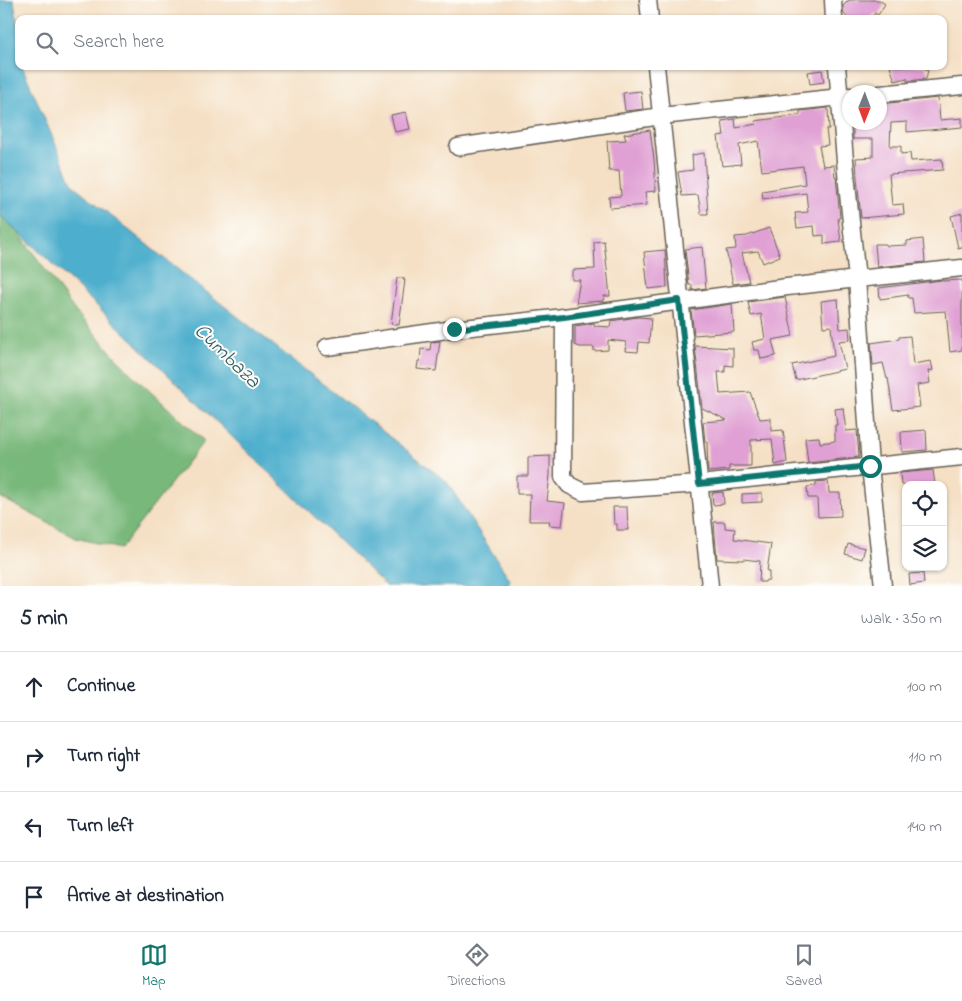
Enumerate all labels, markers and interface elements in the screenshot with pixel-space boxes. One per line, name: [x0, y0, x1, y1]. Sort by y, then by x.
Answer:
search box: [15, 15, 947, 70]
icon: search: [33, 29, 61, 57]
text: Search here: [73, 29, 164, 56]
north arrow: [842, 85, 887, 130]
water label: Cumbaza: [187, 317, 267, 396]
route end: [443, 318, 466, 341]
route start: [859, 455, 882, 478]
map controls: [902, 481, 947, 571]
button: locate: [902, 481, 947, 526]
button: layers: [902, 526, 947, 571]
text: 5 min: [20, 604, 68, 634]
text: Walk · 350 m: [861, 607, 942, 631]
icon: ahead: [20, 673, 48, 701]
text: Continue: [67, 673, 135, 700]
text: 100 m: [907, 675, 942, 699]
icon: right: [20, 743, 48, 771]
text: Turn right: [67, 743, 140, 770]
text: 110 m: [908, 745, 942, 769]
icon: left: [20, 813, 48, 841]
text: Turn left: [67, 813, 134, 840]
text: 140 m: [907, 815, 942, 839]
icon: arrive: [20, 883, 48, 911]
text: Arrive at destination: [67, 883, 224, 910]
tab: Map: [140, 941, 168, 992]
tab: Directions: [448, 941, 506, 992]
tab: Saved: [786, 941, 822, 992]

